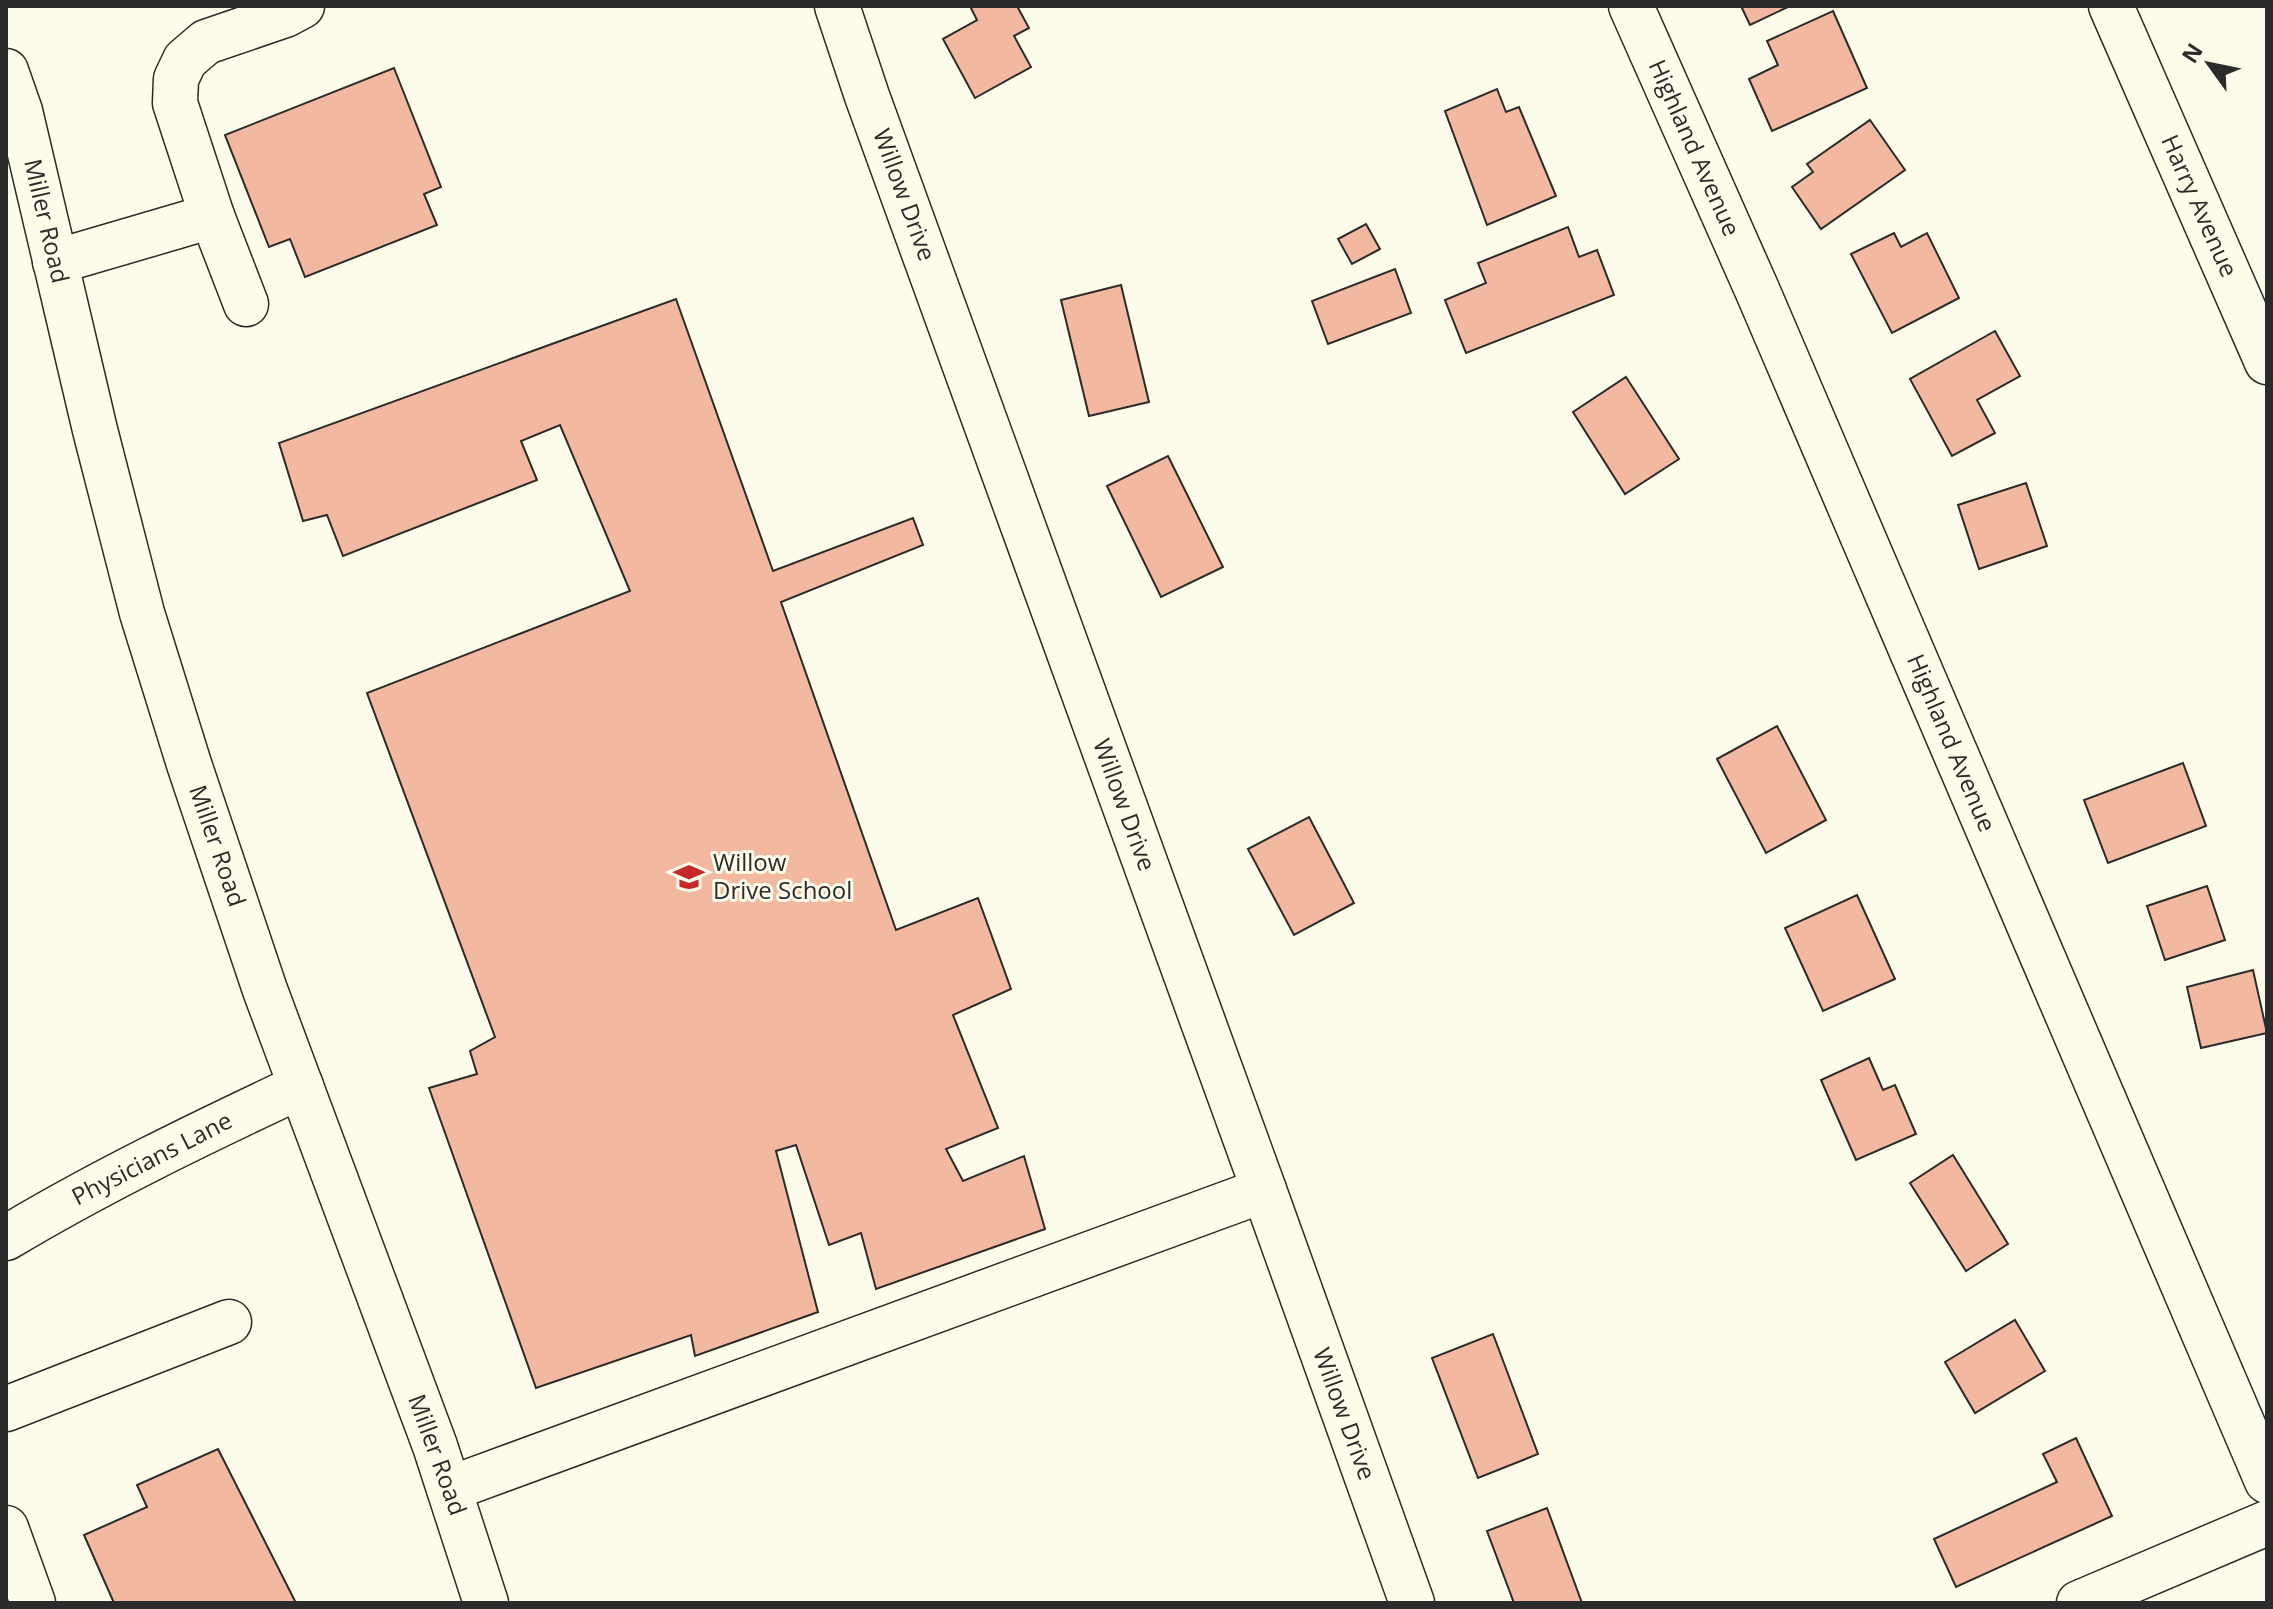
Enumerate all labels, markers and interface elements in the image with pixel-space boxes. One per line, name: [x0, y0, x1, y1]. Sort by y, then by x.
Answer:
north arrow: [2169, 24, 2249, 104]
text: N: [2174, 37, 2209, 68]
street label: Highland Avenue: [1642, 54, 1749, 241]
street label: Willow Drive: [866, 124, 945, 265]
street label: Harry Avenue: [2154, 129, 2246, 282]
street label: Miller Road: [17, 155, 78, 286]
street label: Highland Avenue: [1900, 648, 2005, 836]
street label: Willow Drive: [1086, 734, 1165, 875]
street label: Miller Road: [182, 780, 255, 911]
place label: Willow Drive School: [713, 845, 852, 906]
school or university icon: Willow Drive School: [672, 860, 706, 894]
street label: Physicians Lane: [65, 1103, 237, 1212]
street label: Willow Drive: [1306, 1343, 1385, 1484]
street label: Miller Road: [401, 1389, 476, 1520]

